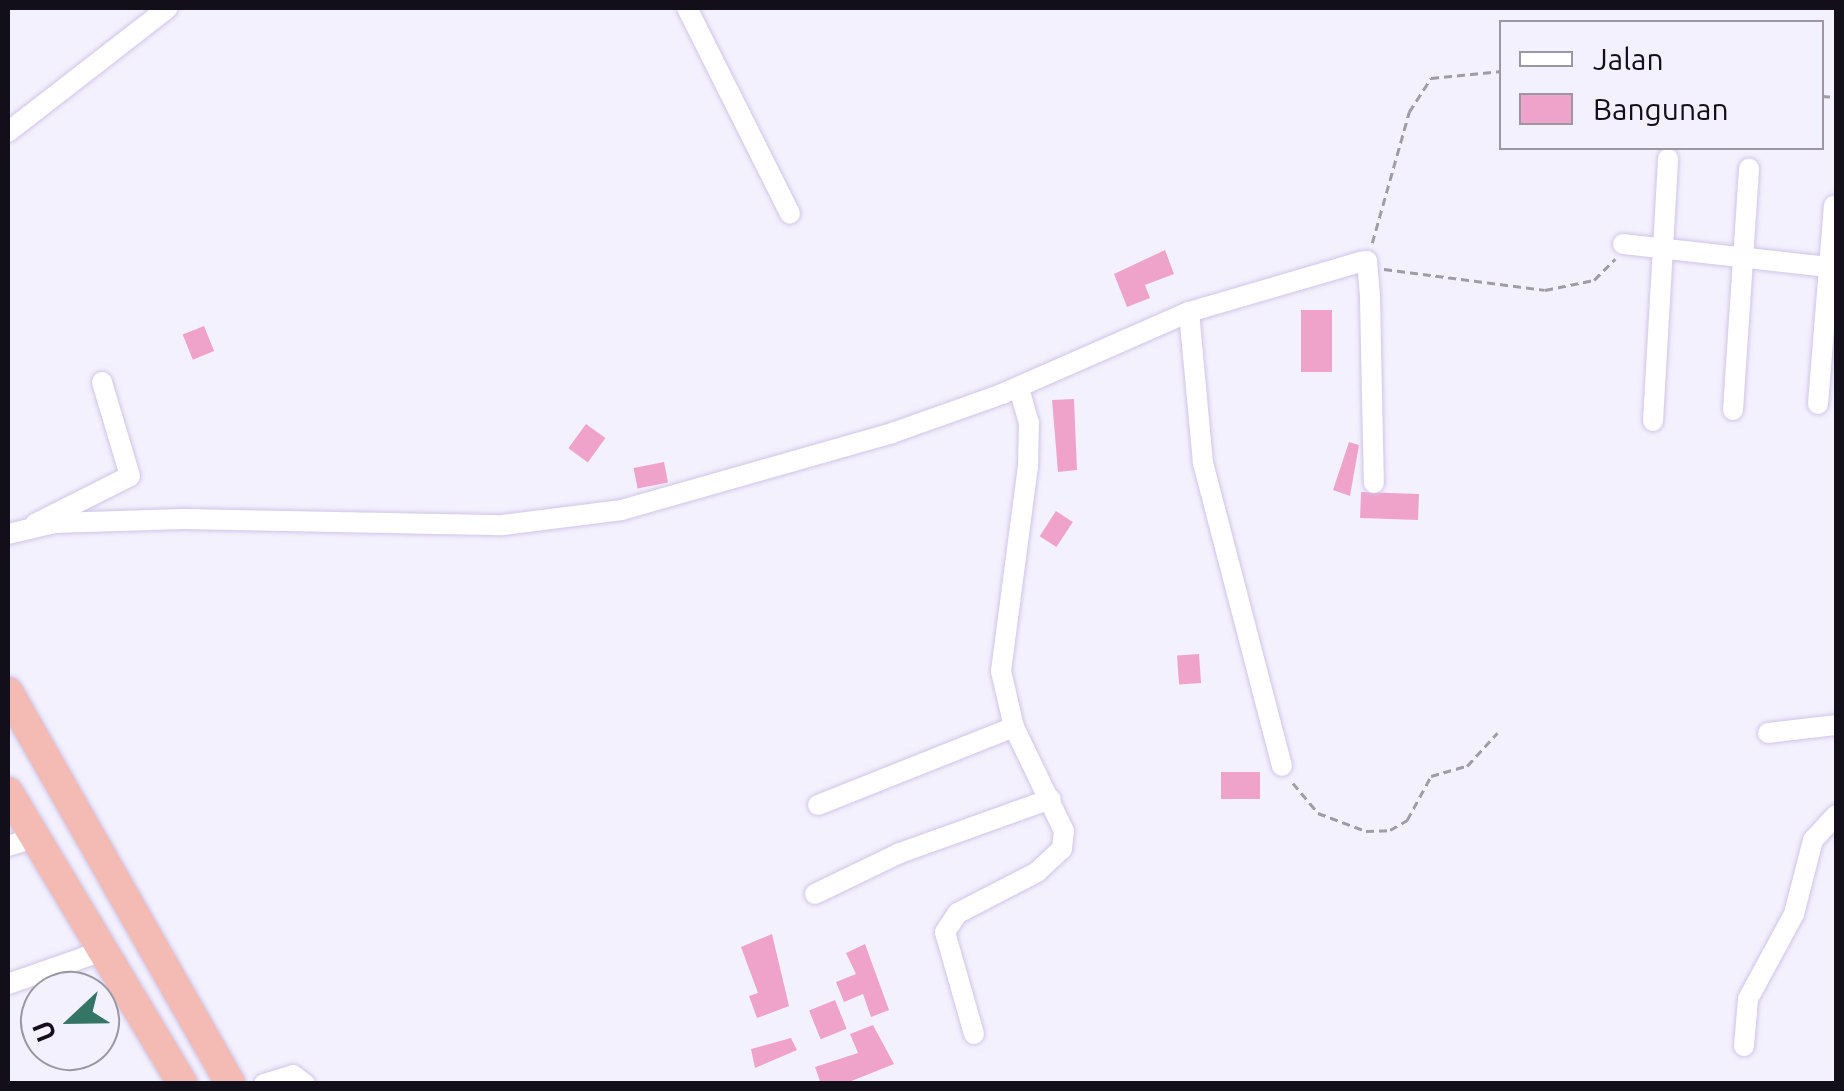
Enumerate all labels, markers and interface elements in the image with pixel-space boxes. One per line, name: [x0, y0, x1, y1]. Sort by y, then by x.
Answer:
legend: [1499, 20, 1824, 150]
text: Jalan: [1593, 42, 1664, 76]
text: Bangunan: [1593, 92, 1729, 126]
north arrow: [20, 971, 120, 1071]
text: U: [26, 1017, 62, 1047]

